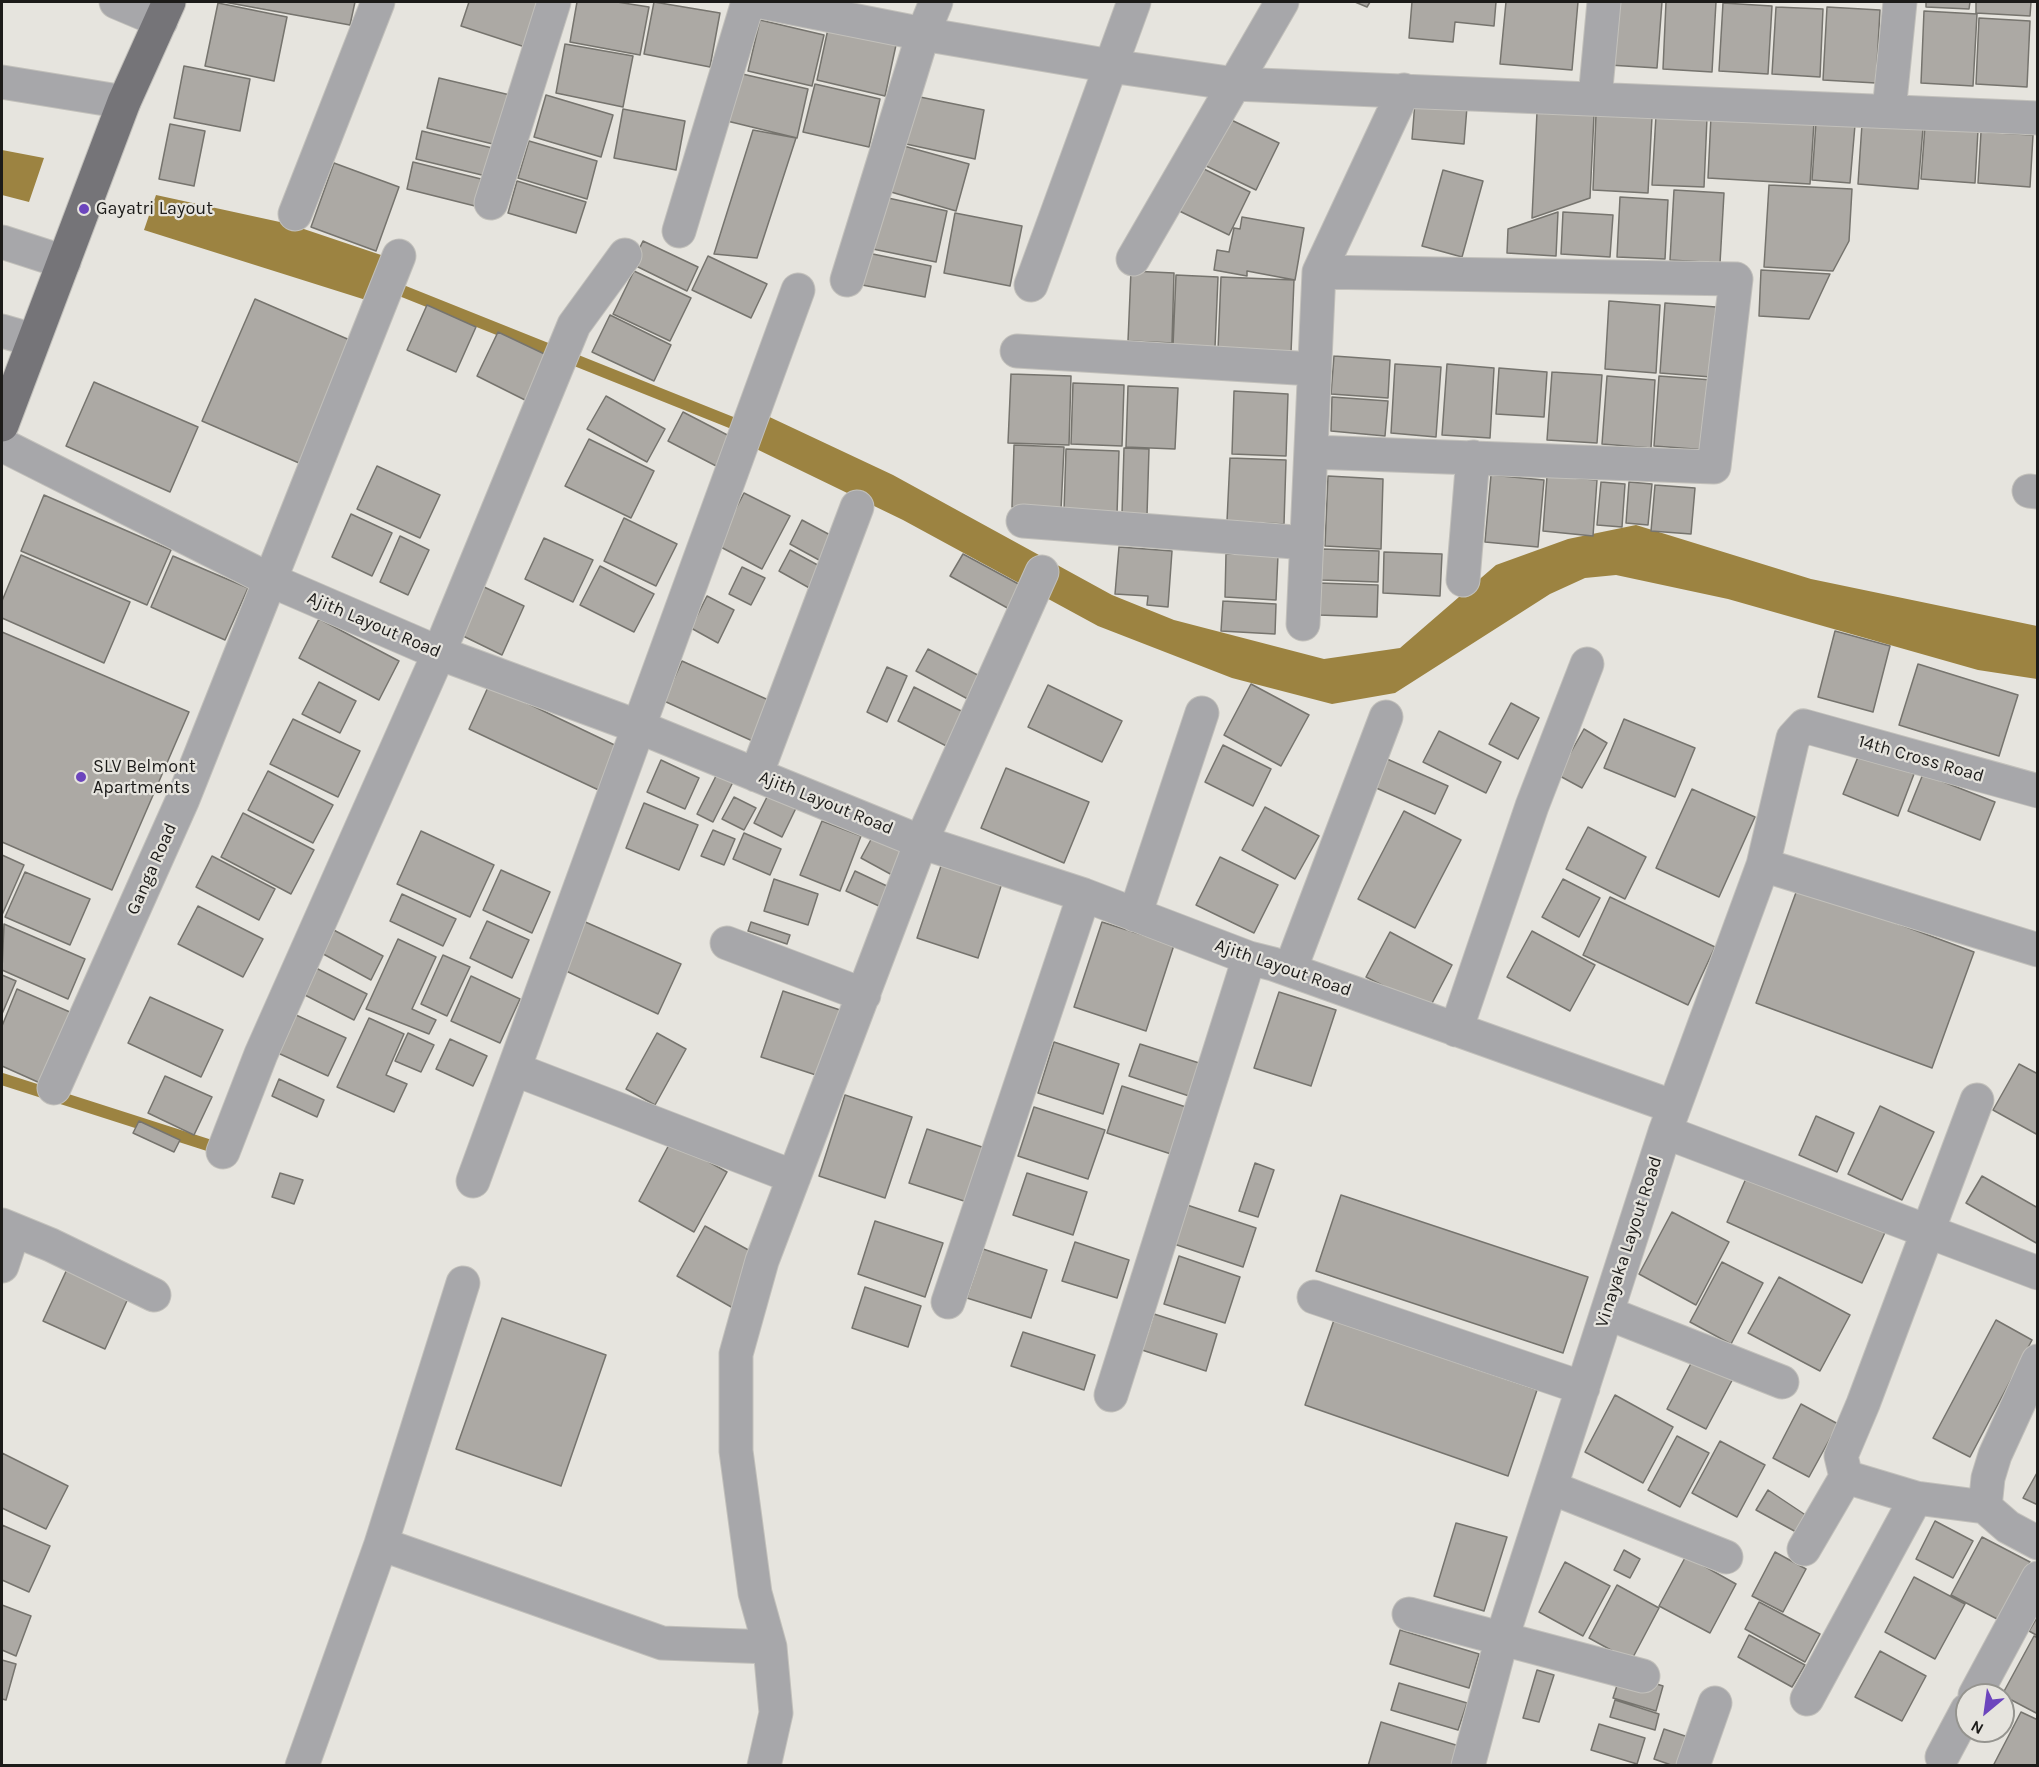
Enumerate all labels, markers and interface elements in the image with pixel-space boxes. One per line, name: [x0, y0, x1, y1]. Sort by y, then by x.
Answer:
place label: Gayatri Layout: [96, 198, 213, 220]
marker: Gayatri Layout: [77, 202, 91, 216]
street label: Ajith Layout Road: [304, 587, 444, 663]
street label: 14th Cross Road: [1856, 731, 1986, 787]
place label: SLV Belmont Apartments: [93, 756, 196, 798]
street label: Ajith Layout Road: [756, 766, 896, 840]
marker: SLV Belmont Apartments: [74, 770, 88, 784]
street label: Ganga Road: [122, 820, 182, 918]
street label: Ajith Layout Road: [1212, 934, 1354, 1002]
street label: Vinayaka Layout Road: [1591, 1154, 1667, 1330]
north arrow: [1955, 1683, 2015, 1743]
text: N: [1967, 1716, 1987, 1739]

